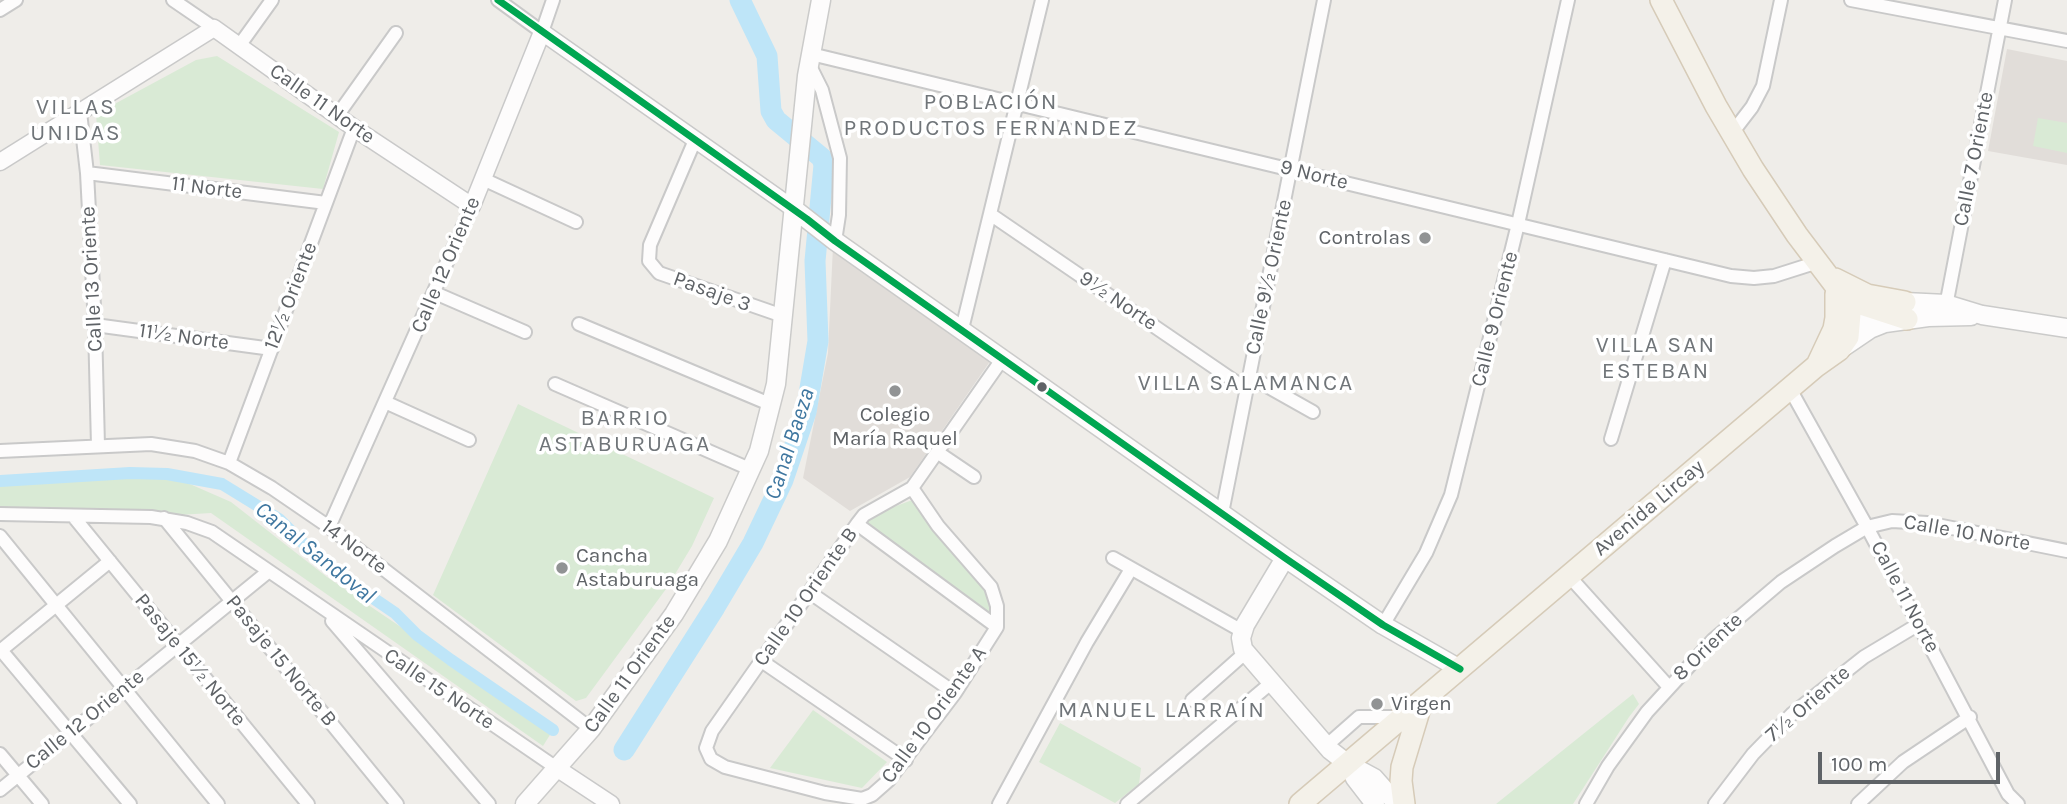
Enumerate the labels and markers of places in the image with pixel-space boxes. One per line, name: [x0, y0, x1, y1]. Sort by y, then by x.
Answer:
place label: Controlas: [1319, 225, 1411, 251]
marker: Controlas: [1417, 230, 1433, 246]
unlabelled marker: [1035, 380, 1049, 394]
marker: Colegio María Raquel: [887, 383, 903, 399]
place label: Colegio María Raquel: [832, 402, 958, 452]
place label: Cancha Astaburuaga: [576, 543, 699, 593]
marker: Cancha Astaburuaga: [554, 560, 570, 576]
place label: Virgen: [1391, 691, 1452, 717]
marker: Virgen: [1369, 696, 1385, 712]

